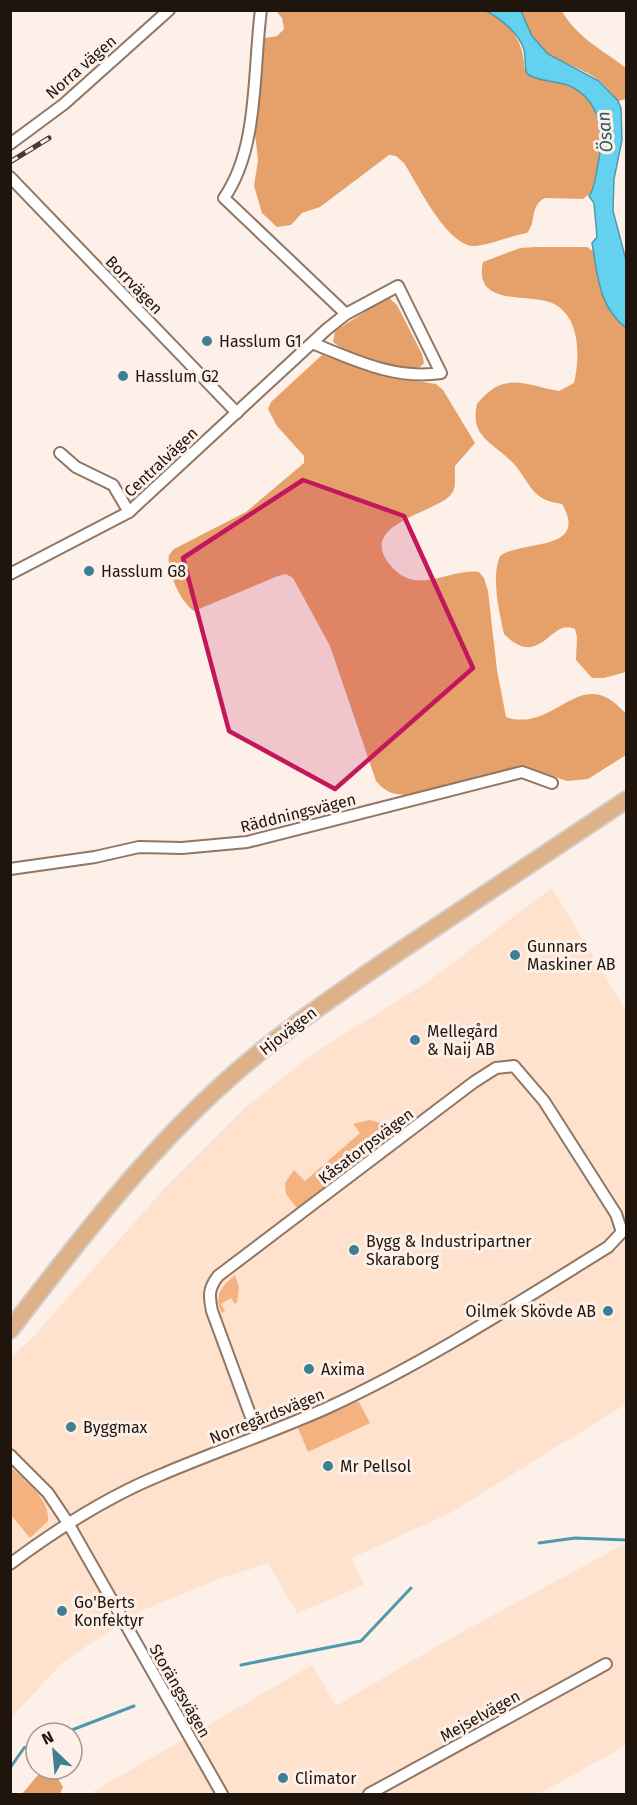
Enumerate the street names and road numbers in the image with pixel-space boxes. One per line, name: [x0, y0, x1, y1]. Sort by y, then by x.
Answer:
street label: Norra vägen: [42, 31, 120, 103]
street label: Borrvägen: [102, 252, 166, 318]
street label: Centralvägen: [120, 423, 202, 501]
street label: Räddningsvägen: [238, 789, 358, 837]
street label: Hjovägen: [256, 1003, 320, 1059]
street label: Kåsatorpsvägen: [315, 1104, 417, 1188]
street label: Norregårdsvägen: [207, 1384, 327, 1448]
street label: Storängsvägen: [146, 1641, 214, 1741]
street label: Mejselvägen: [437, 1686, 523, 1746]

